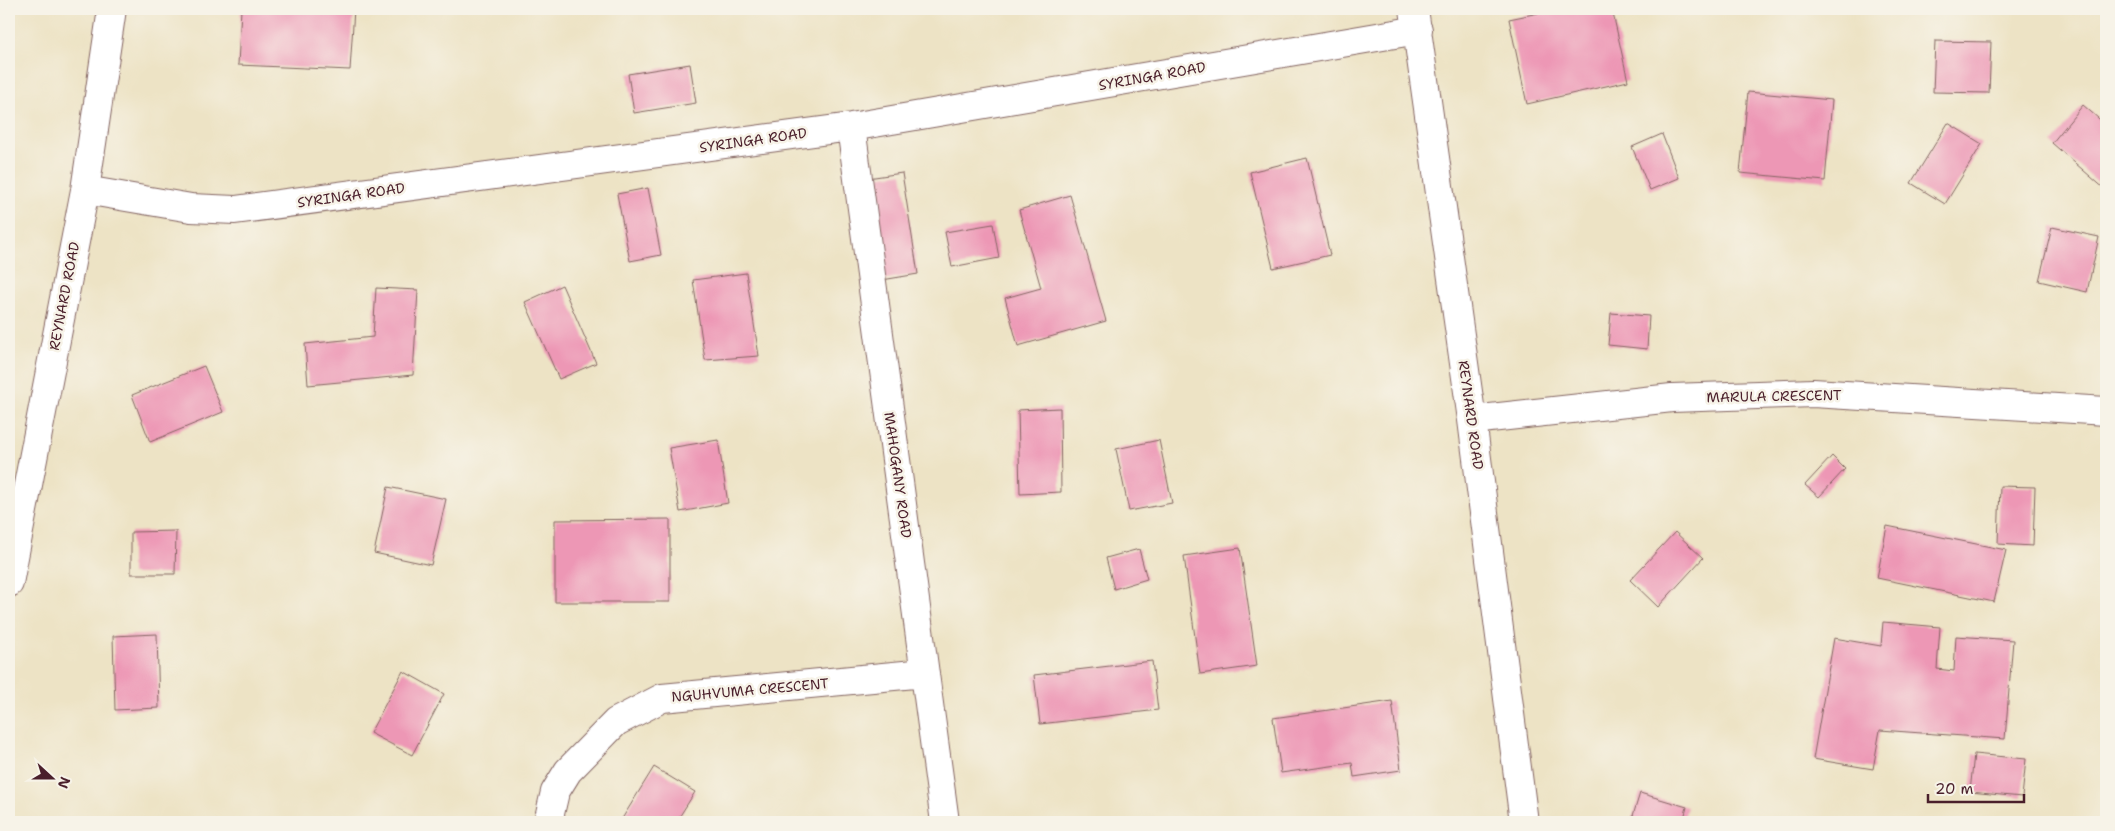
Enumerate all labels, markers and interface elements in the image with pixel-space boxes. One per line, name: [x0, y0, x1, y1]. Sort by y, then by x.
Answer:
street label: SYRINGA ROAD: [1097, 58, 1207, 94]
street label: SYRINGA ROAD: [698, 124, 808, 156]
street label: SYRINGA ROAD: [296, 179, 406, 211]
street label: REYNARD ROAD: [45, 240, 83, 352]
street label: REYNARD ROAD: [1454, 359, 1488, 471]
street label: MARULA CRESCENT: [1706, 386, 1842, 406]
street label: MAHOGANY ROAD: [880, 411, 916, 539]
street label: NGUHVUMA CRESCENT: [670, 674, 830, 706]
north arrow: [28, 754, 78, 804]
scale bar: [1928, 771, 2024, 803]
text: N: [54, 774, 75, 791]
text: 20 m: [1935, 779, 1974, 799]

